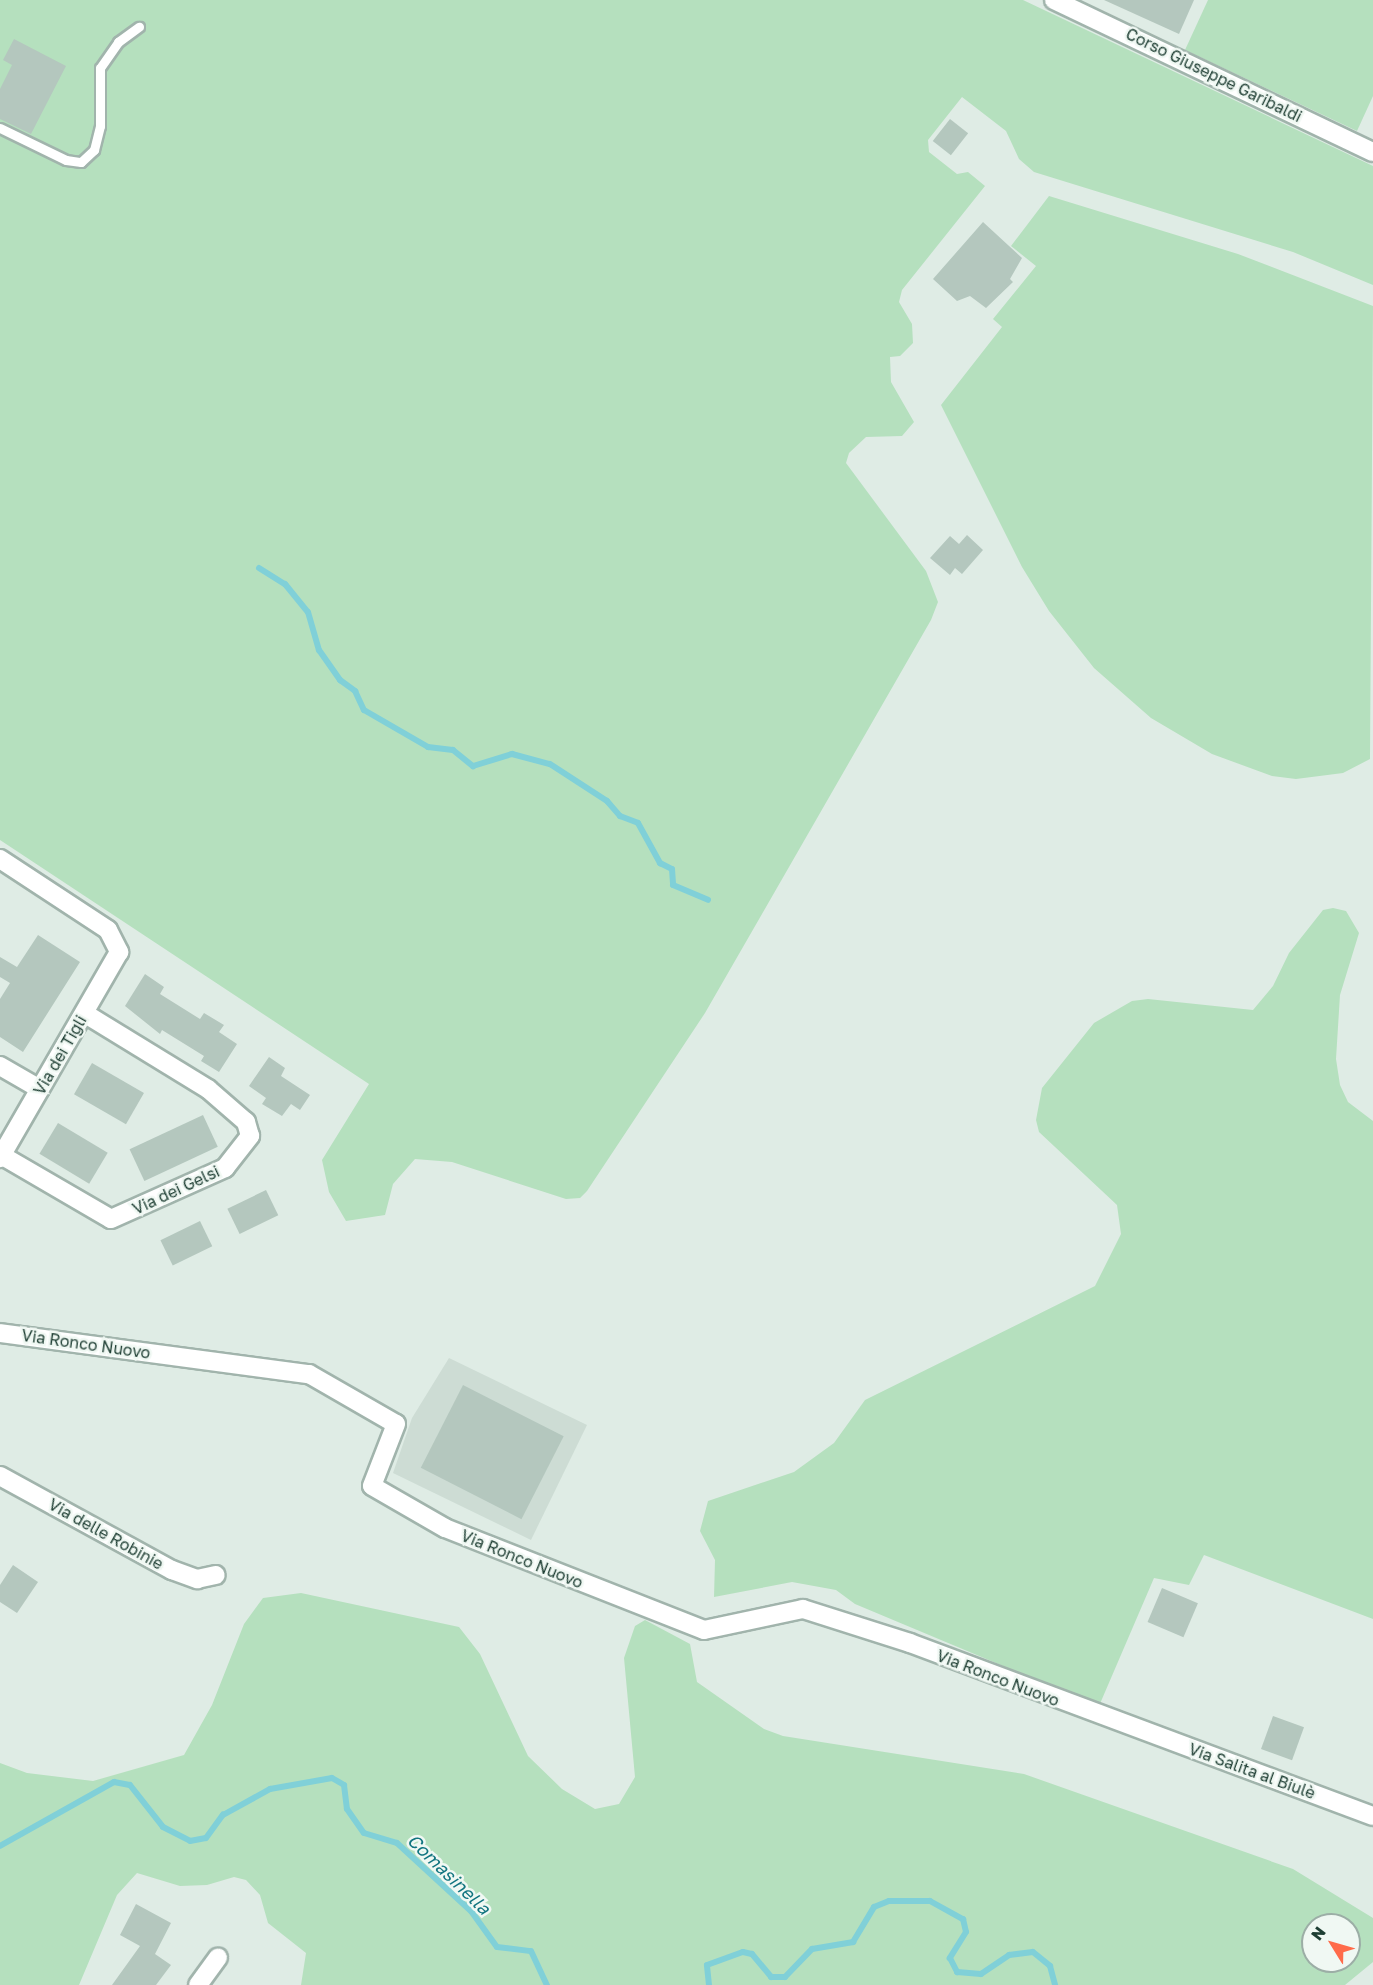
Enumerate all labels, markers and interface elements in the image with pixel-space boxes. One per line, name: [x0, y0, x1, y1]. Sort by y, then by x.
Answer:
street label: Corso Giuseppe Garibaldi: [1123, 24, 1305, 126]
street label: Via dei Tigli: [29, 1012, 91, 1098]
street label: Via dei Gelsi: [129, 1161, 223, 1219]
street label: Via Ronco Nuovo: [20, 1325, 152, 1363]
street label: Via delle Robinie: [45, 1494, 167, 1574]
street label: Via Ronco Nuovo: [458, 1526, 586, 1592]
street label: Via Ronco Nuovo: [934, 1646, 1062, 1710]
street label: Via Salita al Biulè: [1186, 1739, 1318, 1803]
water label: Comasinella: [403, 1829, 495, 1919]
north arrow: [1301, 1913, 1361, 1973]
text: N: [1307, 1922, 1330, 1944]

